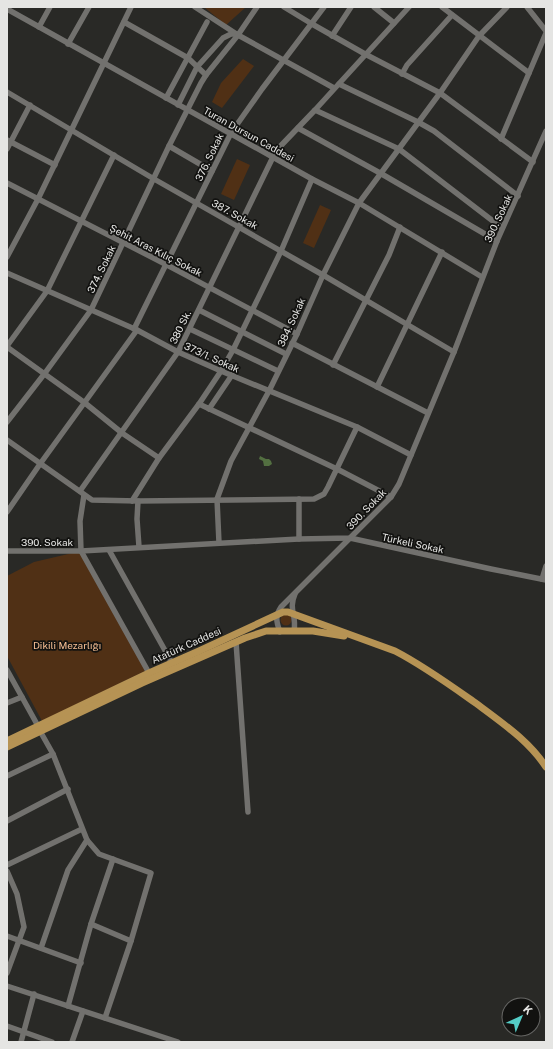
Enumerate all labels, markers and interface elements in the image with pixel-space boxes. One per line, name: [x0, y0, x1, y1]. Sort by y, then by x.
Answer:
street label: Turan Dursun Caddesi: [201, 104, 297, 164]
street label: 376. Sokak: [192, 131, 226, 183]
street label: 390. Sokak: [482, 191, 515, 244]
street label: 387. Sokak: [210, 196, 261, 232]
street label: Şehit Aras Kılıç Sokak: [108, 221, 205, 279]
street label: 374. Sokak: [84, 243, 118, 295]
street label: 384. Sokak: [274, 295, 308, 348]
street label: 380 Sk.: [167, 308, 193, 346]
street label: 373/1. Sokak: [182, 339, 242, 375]
street label: 390. Sokak: [344, 486, 389, 532]
street label: Türkeli Sokak: [381, 531, 445, 556]
street label: 390. Sokak: [21, 536, 73, 548]
street label: Atatürk Caddesi: [149, 624, 223, 666]
park label: Dikili Mezarlığı: [33, 639, 101, 651]
north arrow: [501, 997, 541, 1037]
text: K: [521, 1003, 535, 1017]

